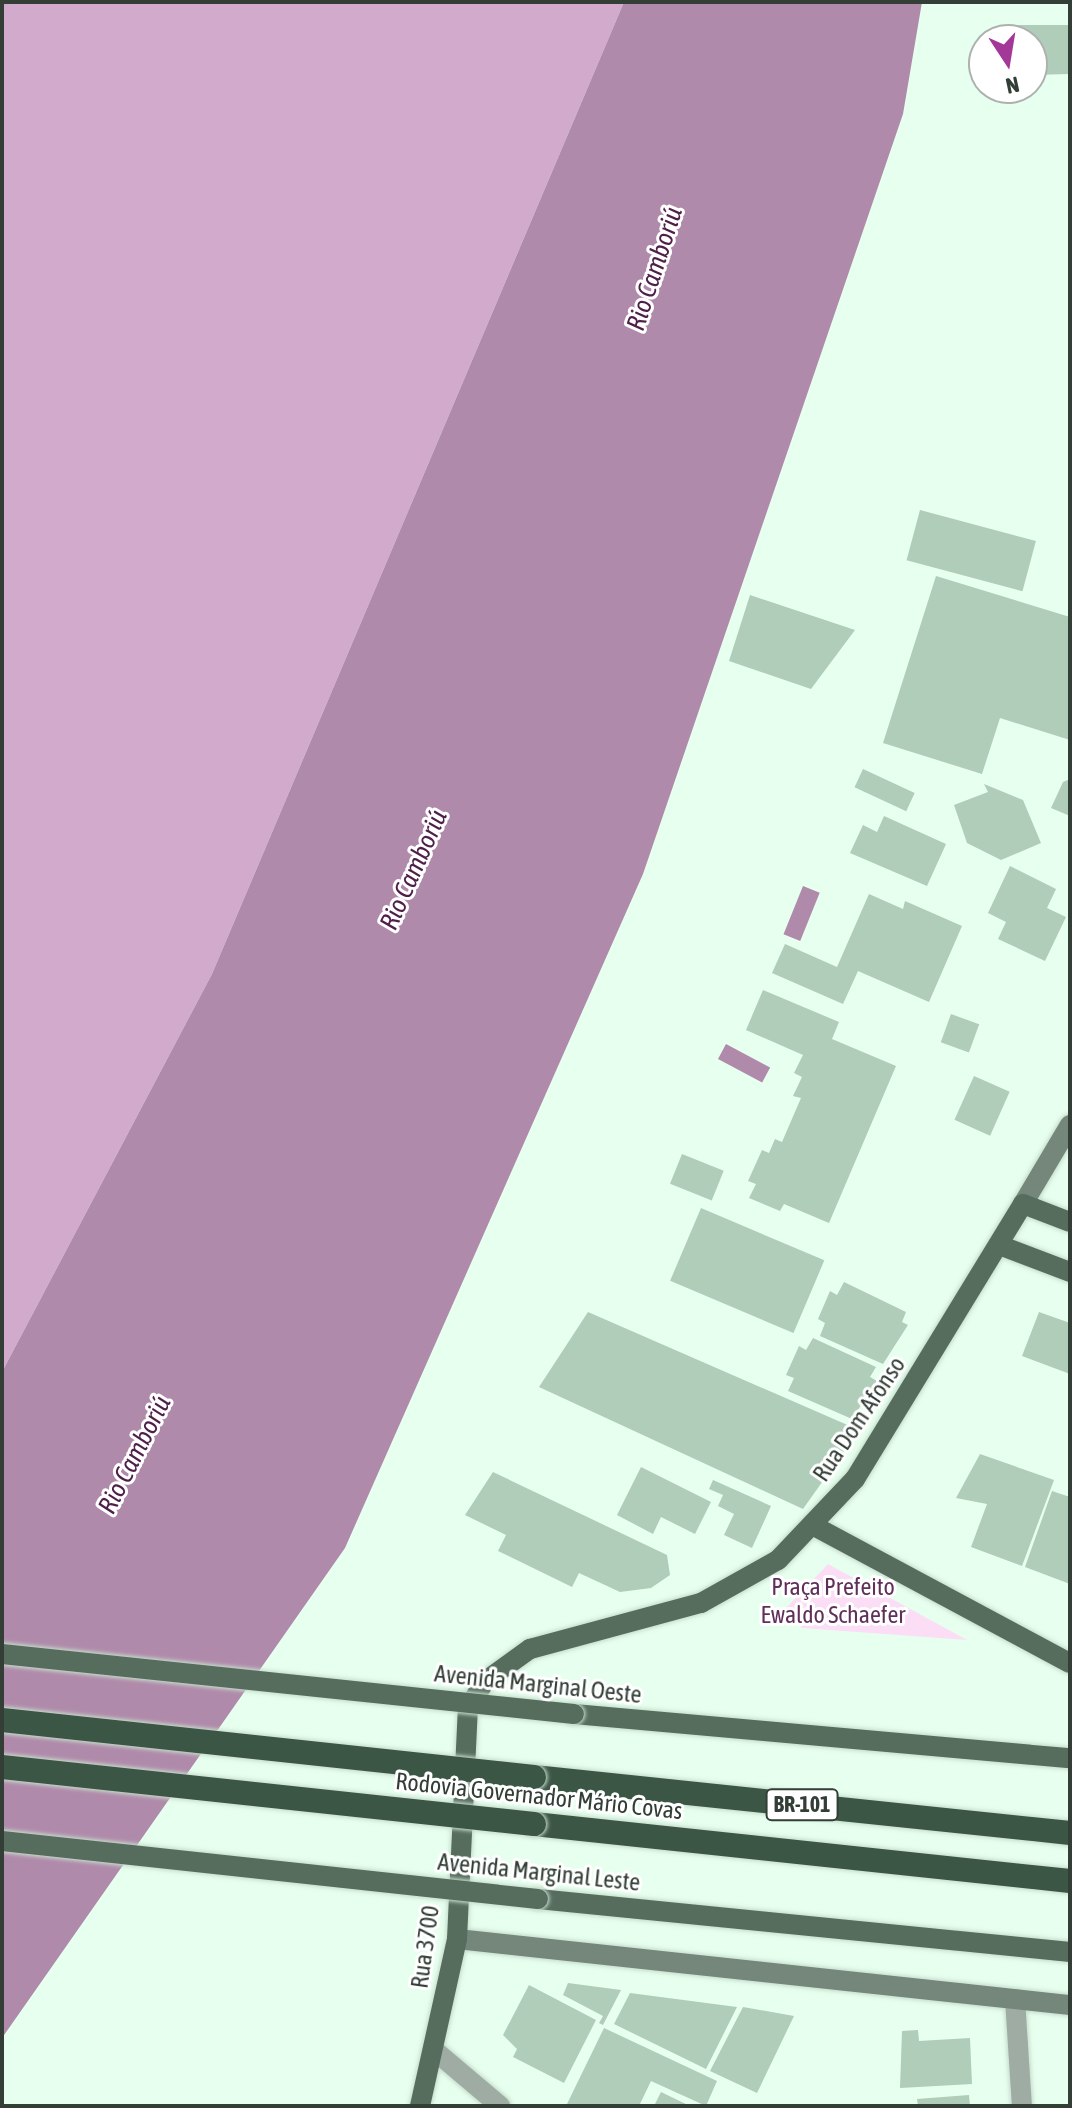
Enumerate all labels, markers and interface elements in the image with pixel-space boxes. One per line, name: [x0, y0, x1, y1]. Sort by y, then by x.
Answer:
north arrow: [968, 24, 1048, 104]
text: N: [1004, 71, 1022, 100]
water label: Rio Camboriú: [620, 203, 690, 335]
water label: Rio Camboriú: [374, 805, 454, 935]
street label: Rua Dom Afonso: [807, 1351, 911, 1487]
water label: Rio Camboriú: [92, 1391, 178, 1519]
park label: Praça Prefeito Ewaldo Schaefer: [761, 1573, 905, 1629]
street label: Avenida Marginal Oeste: [433, 1659, 643, 1709]
street label: Rodovia Governador Mário Covas: [394, 1767, 684, 1825]
road number: BR-101: [764, 1787, 840, 1823]
street label: Avenida Marginal Leste: [436, 1847, 642, 1897]
street label: Rua 3700: [405, 1904, 445, 1990]

